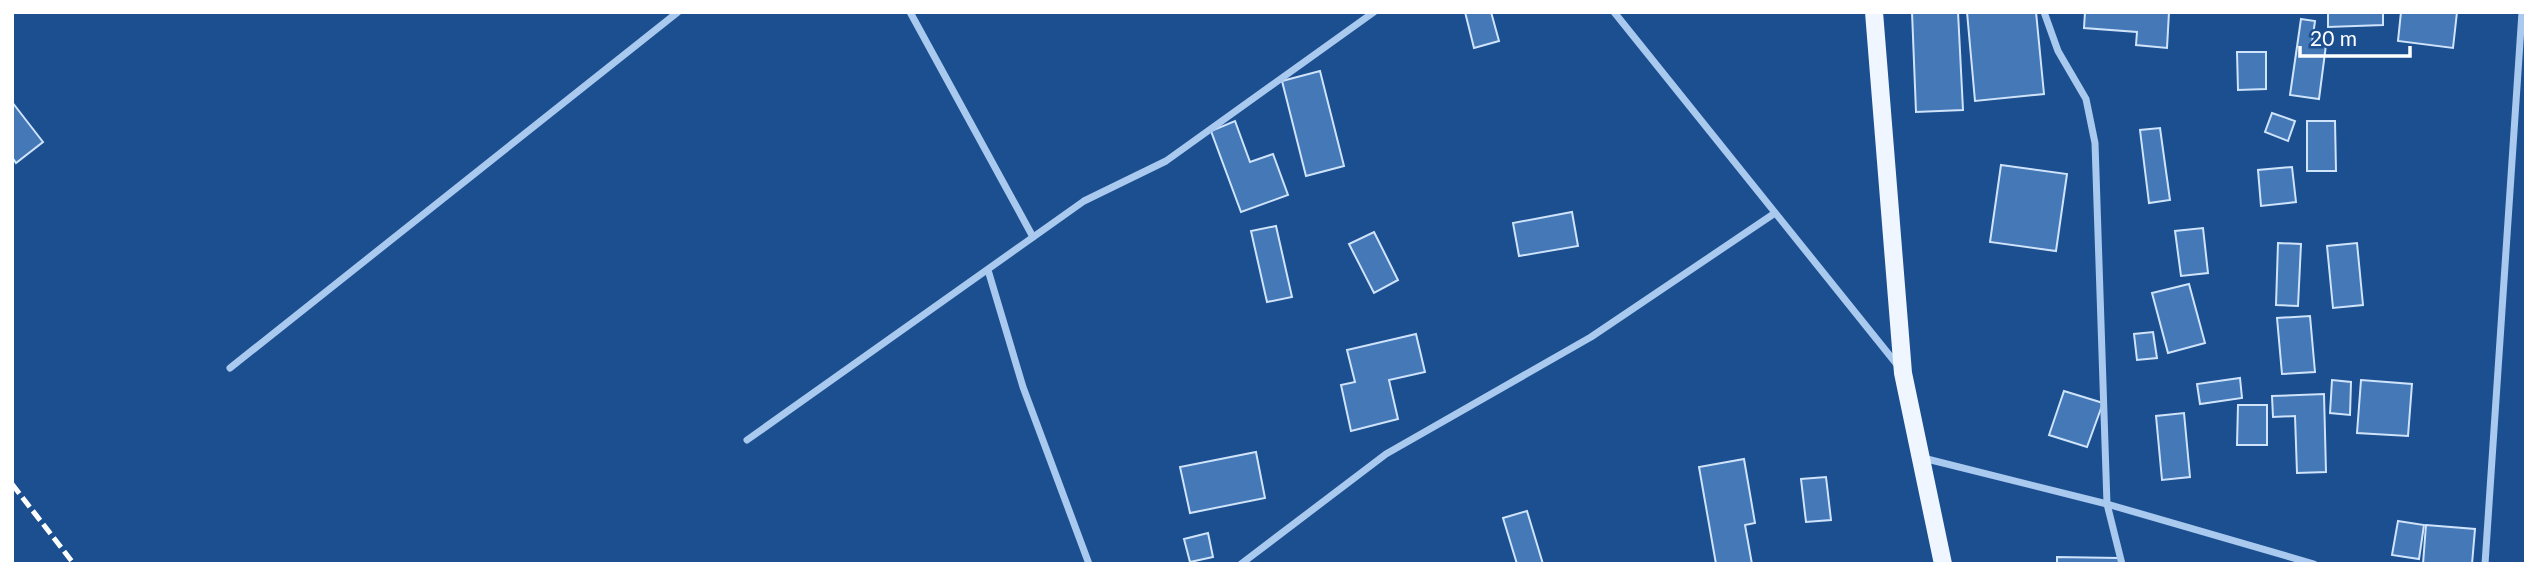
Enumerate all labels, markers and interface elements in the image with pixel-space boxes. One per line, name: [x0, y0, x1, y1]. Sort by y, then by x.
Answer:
scale bar: [2300, 14, 2410, 58]
text: 20 m: [2310, 25, 2357, 50]

